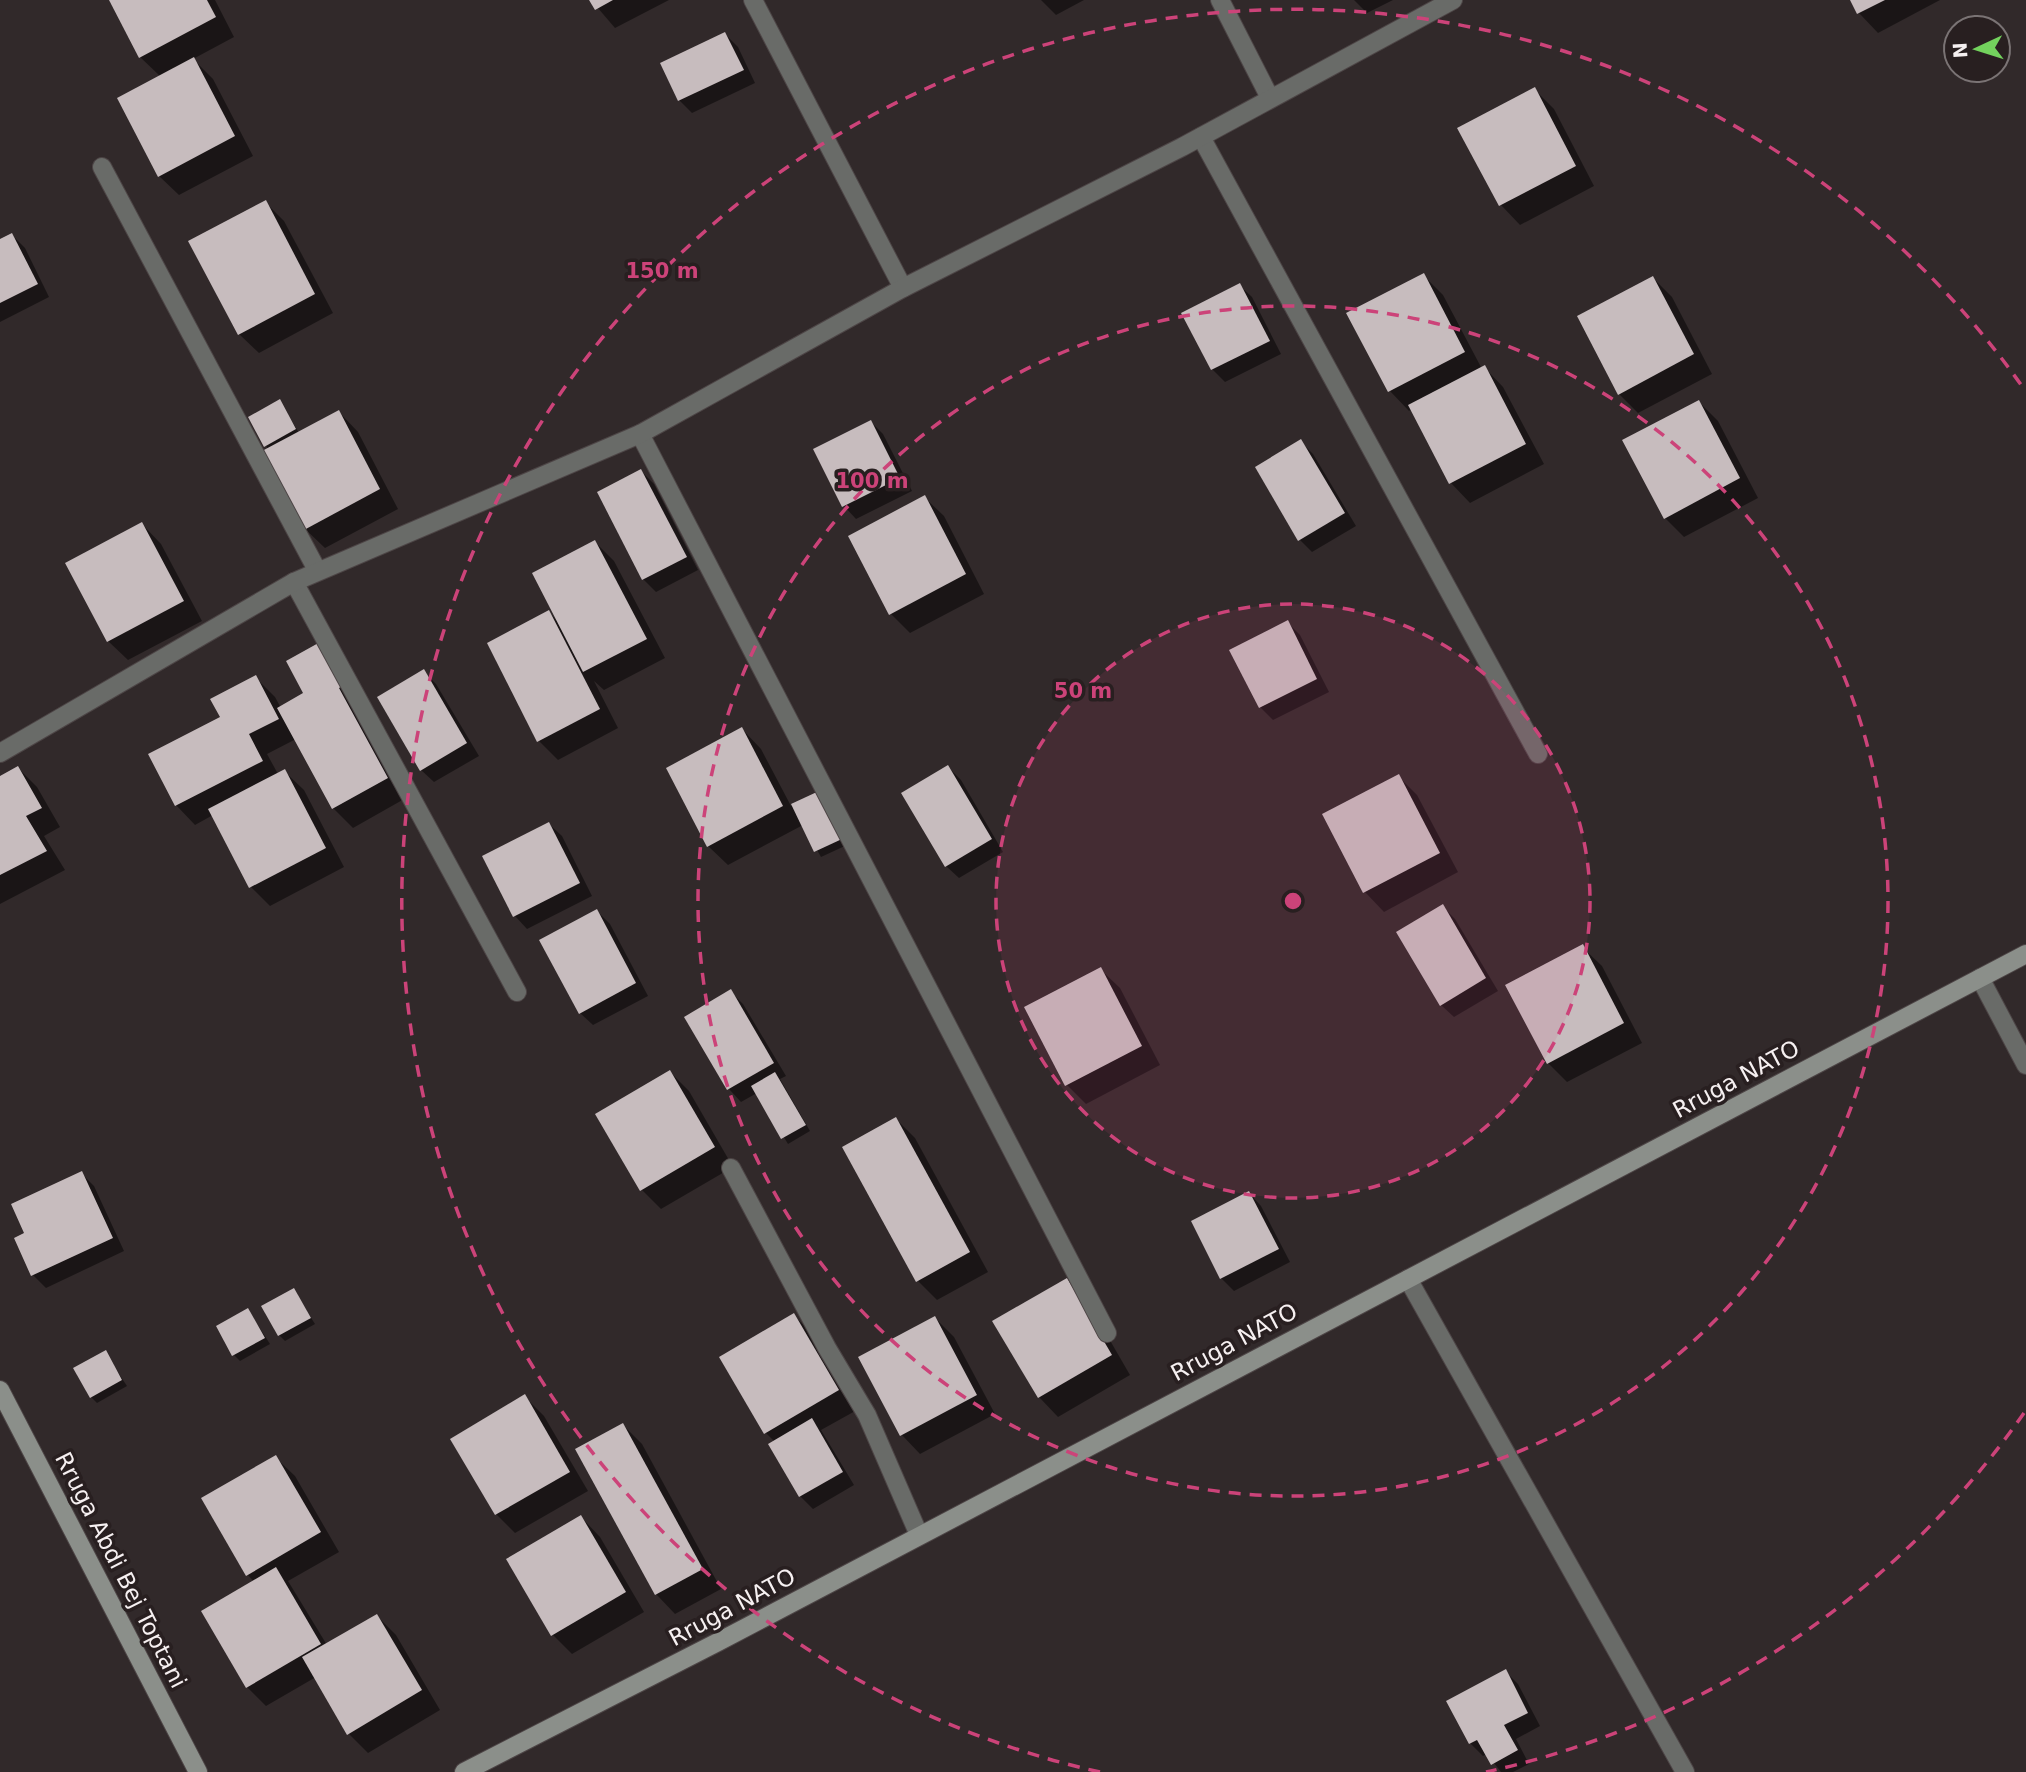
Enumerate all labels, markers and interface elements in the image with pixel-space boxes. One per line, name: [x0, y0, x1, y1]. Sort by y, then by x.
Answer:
north arrow: [1942, 14, 2012, 84]
text: N: [1949, 41, 1972, 59]
text: 150 m: [625, 259, 699, 283]
text: 100 m: [835, 469, 909, 493]
text: 50 m: [1054, 679, 1112, 703]
centre of rings: [1281, 889, 1305, 913]
street label: Rruga NATO: [1668, 1035, 1804, 1123]
street label: Rruga NATO: [1166, 1298, 1302, 1386]
street label: Rruga Abdi Bej Toptani: [50, 1448, 192, 1692]
street label: Rruga NATO: [664, 1563, 800, 1651]

